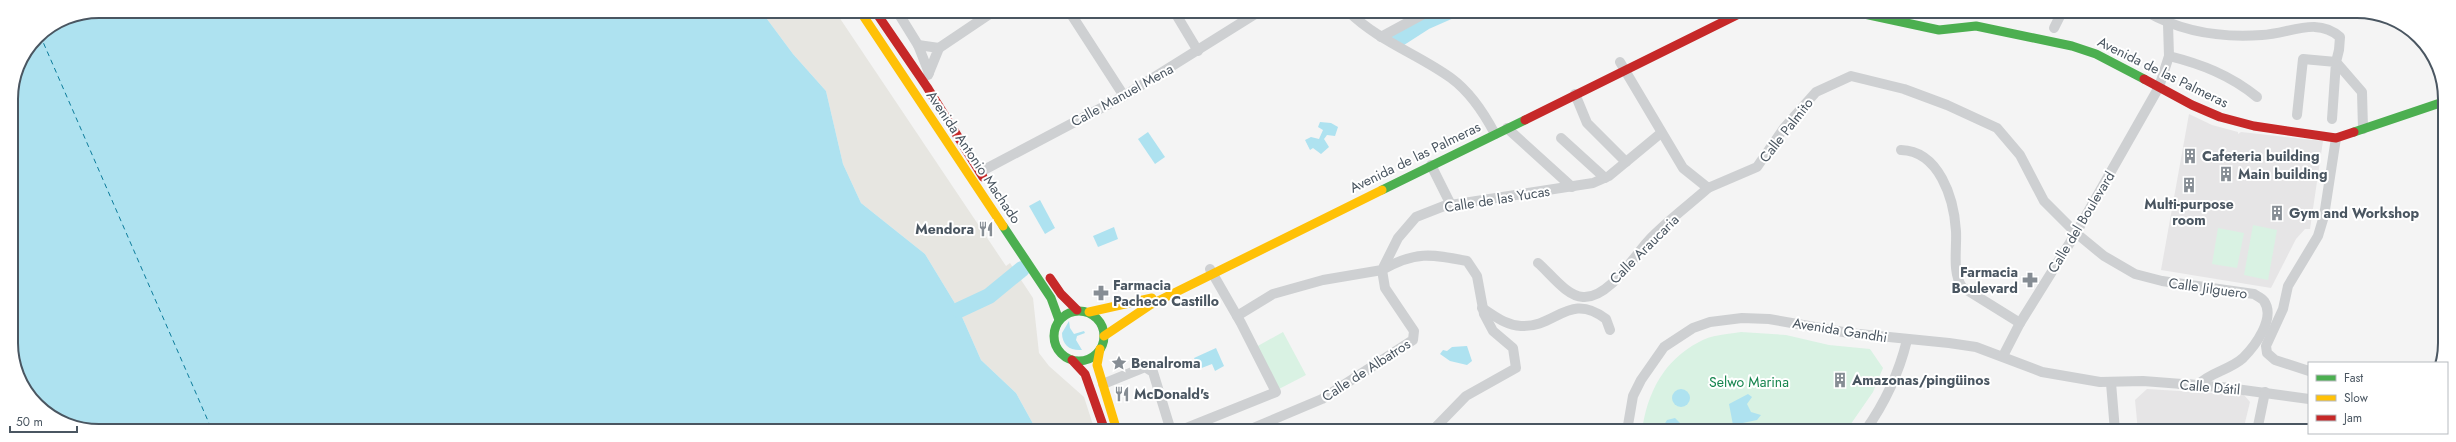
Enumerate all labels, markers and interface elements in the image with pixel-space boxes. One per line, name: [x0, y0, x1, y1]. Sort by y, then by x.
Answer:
street label: Avenida de las Palmeras: [2094, 32, 2232, 113]
street label: Calle Manuel Mena: [1067, 59, 1177, 131]
street label: Avenida Antonio Machado: [922, 87, 1026, 228]
street label: Calle Palmito: [1754, 93, 1818, 166]
street label: Avenida de las Palmeras: [1346, 116, 1484, 197]
place label: Cafeteria building: [2202, 146, 2319, 166]
building icon: Cafeteria building: [2181, 147, 2199, 165]
place label: Main building: [2238, 164, 2328, 184]
building icon: Main building: [2217, 165, 2235, 183]
street label: Calle del Boulevard: [2043, 167, 2119, 277]
building icon: Multi-purpose room: [2180, 176, 2198, 194]
street label: Calle de las Yucas: [1443, 181, 1552, 217]
place label: Multi-purpose room: [2144, 194, 2234, 230]
place label: Gym and Workshop: [2289, 203, 2420, 223]
building icon: Gym and Workshop: [2268, 204, 2286, 222]
street label: Calle Araucaria: [1605, 210, 1683, 288]
place label: Mendora: [915, 219, 974, 239]
restaurant icon: Mendora: [977, 220, 995, 238]
place label: Farmacia Boulevard: [1951, 262, 2018, 298]
pharmacy icon: Farmacia Boulevard: [2021, 271, 2039, 289]
street label: Calle Jilguero: [2167, 273, 2249, 303]
place label: Farmacia Pacheco Castillo: [1113, 275, 1219, 311]
pharmacy icon: Farmacia Pacheco Castillo: [1092, 284, 1110, 302]
street label: Avenida Gandhi: [1791, 313, 1889, 347]
street label: Calle de Albatros: [1318, 334, 1415, 406]
place label: Benalroma: [1131, 353, 1201, 373]
place icon: Benalroma: [1110, 354, 1128, 372]
legend: [2308, 362, 2448, 434]
text: Fast: [2344, 369, 2363, 387]
place label: Amazonas/pingüinos: [1851, 370, 1991, 390]
building icon: Amazonas/pingüinos: [1831, 371, 1849, 389]
park label: Selwo Marina: [1709, 372, 1789, 392]
street label: Calle Dátil: [2179, 374, 2241, 400]
place label: McDonald's: [1134, 384, 1210, 404]
restaurant icon: McDonald's: [1113, 385, 1131, 403]
text: Slow: [2344, 389, 2369, 407]
scale bar: [10, 408, 77, 434]
text: Jam: [2342, 409, 2362, 427]
text: 50 m: [16, 413, 43, 431]

